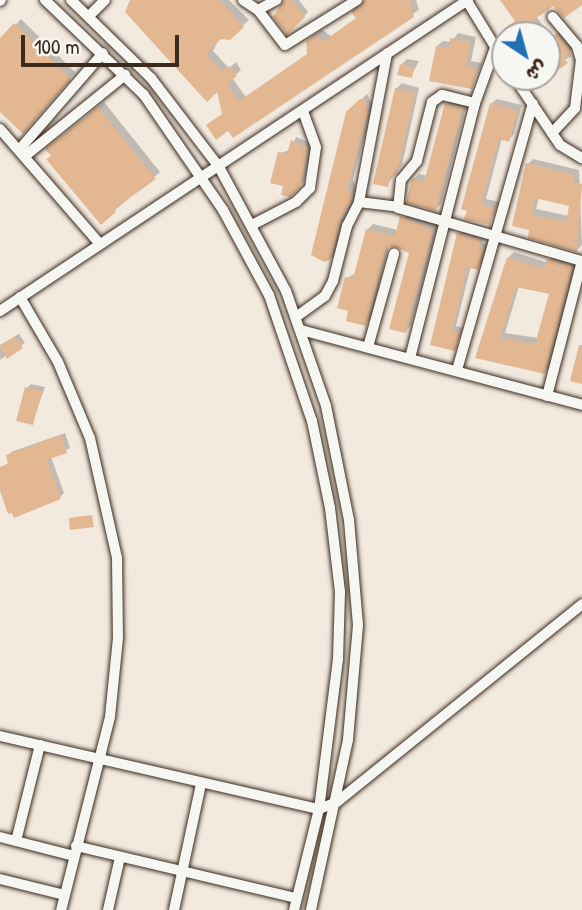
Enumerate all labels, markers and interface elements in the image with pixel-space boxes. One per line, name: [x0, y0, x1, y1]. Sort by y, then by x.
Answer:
scale bar: [24, 21, 182, 65]
north arrow: [491, 21, 561, 91]
text: 100 m: [34, 32, 80, 61]
text: ش: [521, 55, 553, 88]

